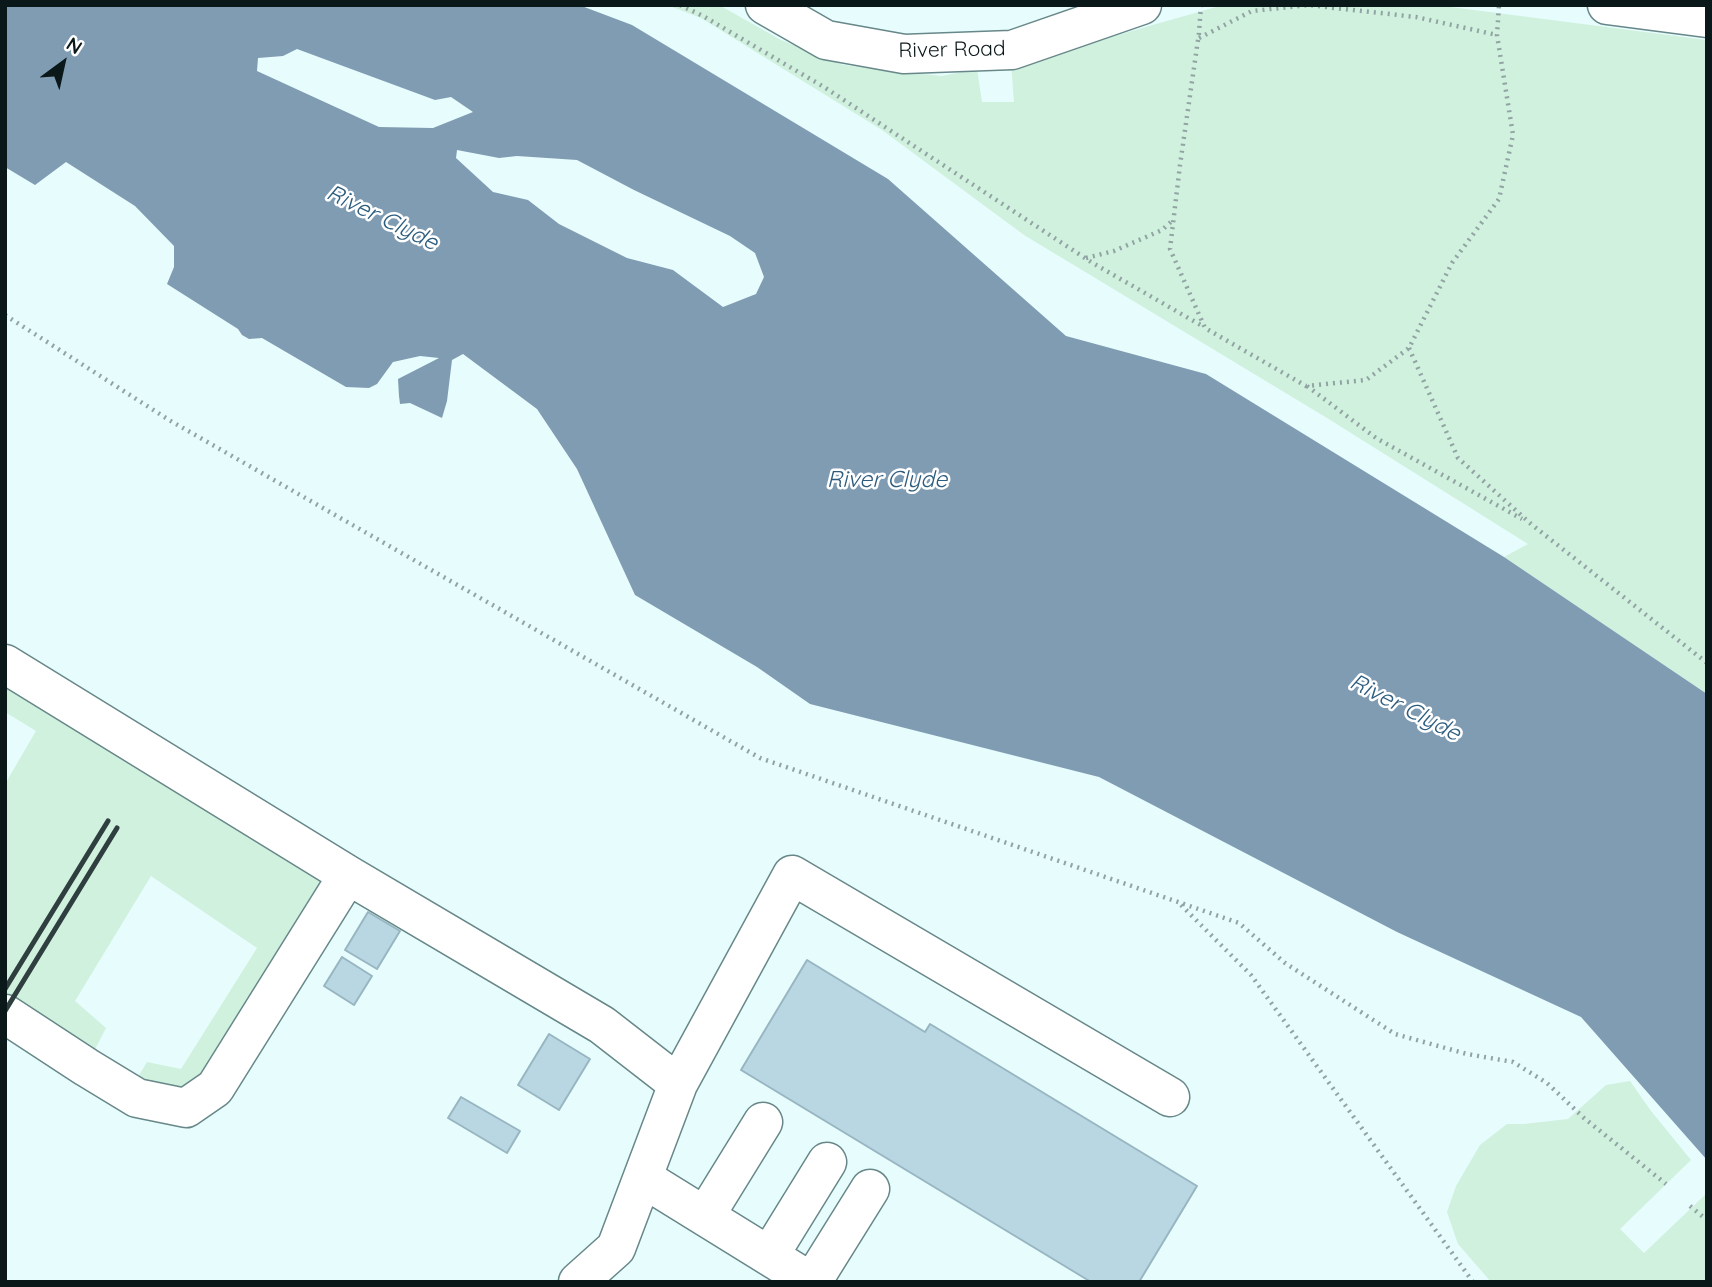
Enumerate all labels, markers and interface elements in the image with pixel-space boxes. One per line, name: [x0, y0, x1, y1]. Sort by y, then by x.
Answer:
north arrow: [28, 28, 98, 98]
text: N: [62, 32, 87, 59]
street label: River Road: [898, 36, 1006, 64]
water label: River Clyde: [322, 179, 442, 257]
water label: River Clyde: [827, 466, 947, 494]
water label: River Clyde: [1345, 668, 1465, 748]

